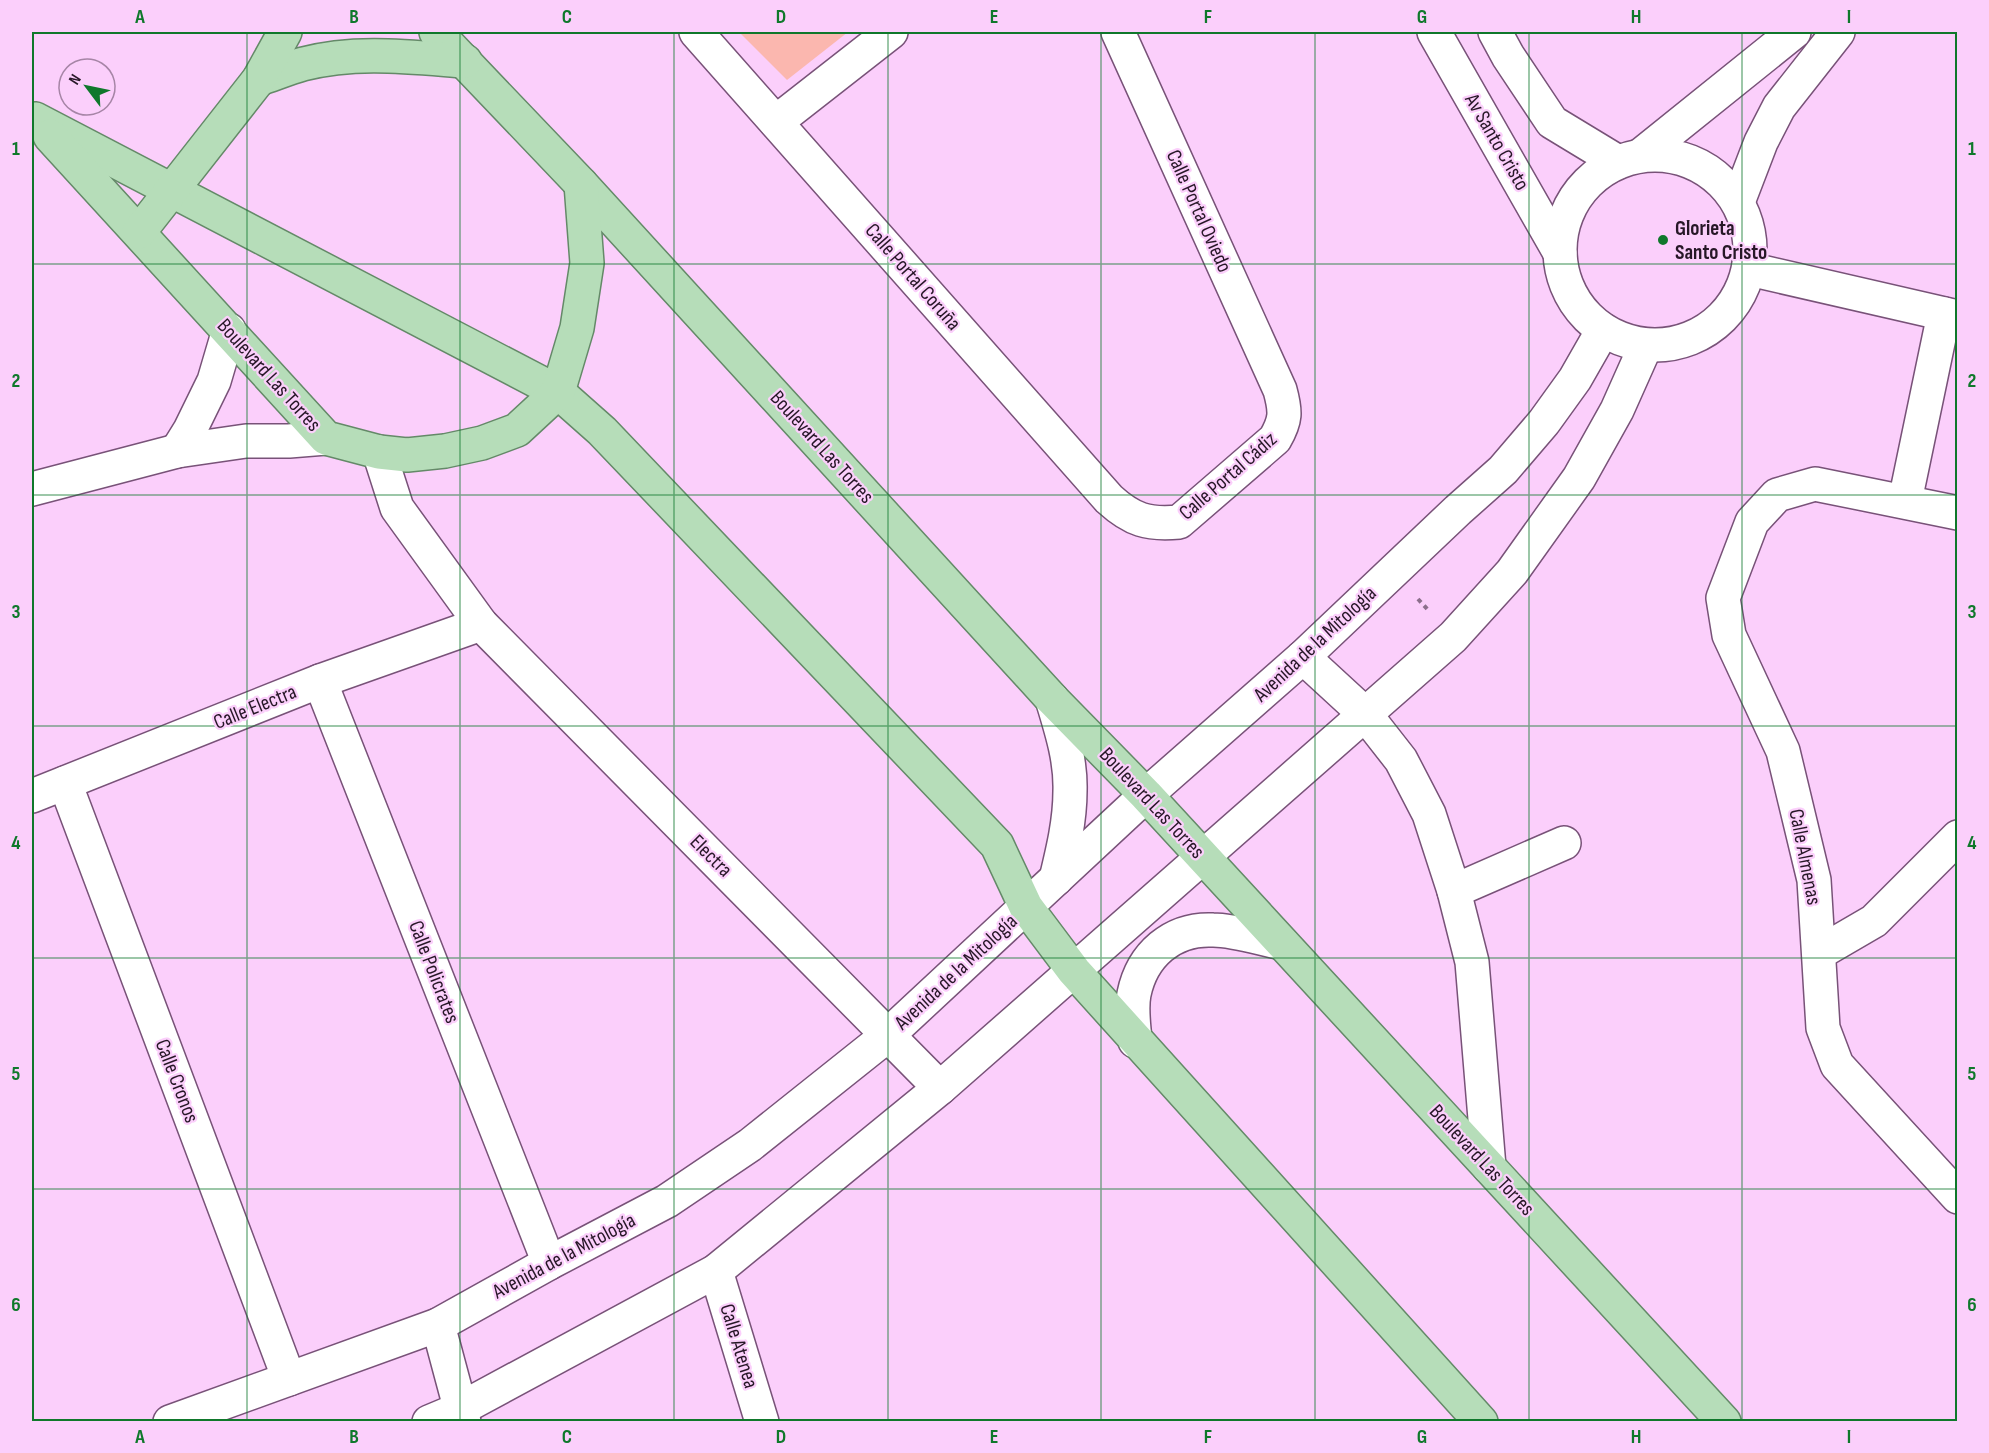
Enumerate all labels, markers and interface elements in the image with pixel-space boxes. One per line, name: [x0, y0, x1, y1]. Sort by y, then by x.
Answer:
text: A: [134, 5, 145, 29]
text: B: [349, 5, 359, 29]
text: C: [562, 5, 572, 29]
text: D: [776, 5, 786, 29]
text: E: [990, 5, 998, 29]
text: F: [1204, 5, 1212, 29]
text: G: [1417, 5, 1427, 29]
text: H: [1631, 5, 1641, 29]
text: I: [1847, 5, 1851, 29]
north arrow: [57, 57, 117, 117]
text: N: [65, 71, 86, 89]
street label: Av Santo Cristo: [1459, 88, 1535, 195]
text: 1: [12, 137, 20, 161]
text: 1: [1968, 137, 1976, 161]
street label: Calle Portal Oviedo: [1161, 146, 1237, 276]
place label: Glorieta Santo Cristo: [1675, 216, 1767, 265]
street label: Calle Portal Coruña: [860, 218, 966, 336]
marker: Glorieta Santo Cristo: [1656, 233, 1670, 247]
street label: Boulevard Las Torres: [212, 313, 326, 437]
text: 2: [12, 369, 20, 393]
text: 2: [1968, 369, 1976, 393]
street label: Boulevard Las Torres: [765, 385, 879, 509]
street label: Calle Portal Cádiz: [1174, 427, 1282, 525]
street label: Avenida de la Mitología: [1248, 581, 1381, 708]
text: 3: [12, 600, 21, 624]
text: 3: [1968, 600, 1977, 624]
street label: Calle Electra: [210, 679, 300, 735]
street label: Boulevard Las Torres: [1094, 742, 1210, 864]
street label: Calle Almenas: [1783, 807, 1827, 907]
street label: Electra: [685, 830, 737, 882]
text: 4: [11, 831, 21, 855]
text: 4: [1967, 831, 1977, 855]
street label: Avenida de la Mitología: [889, 909, 1022, 1036]
street label: Calle Policrates: [403, 917, 465, 1027]
street label: Calle Cronos: [150, 1036, 204, 1126]
text: 5: [12, 1062, 21, 1086]
text: 5: [1968, 1062, 1977, 1086]
street label: Boulevard Las Torres: [1424, 1099, 1540, 1221]
street label: Avenida de la Mitología: [487, 1208, 640, 1305]
text: 6: [11, 1293, 21, 1317]
text: 6: [1967, 1293, 1977, 1317]
street label: Calle Atenea: [714, 1301, 764, 1391]
text: A: [134, 1425, 145, 1449]
text: B: [349, 1425, 359, 1449]
text: C: [562, 1425, 572, 1449]
text: D: [776, 1425, 786, 1449]
text: E: [990, 1425, 998, 1449]
text: F: [1204, 1425, 1212, 1449]
text: G: [1417, 1425, 1427, 1449]
text: H: [1631, 1425, 1641, 1449]
text: I: [1847, 1425, 1851, 1449]

